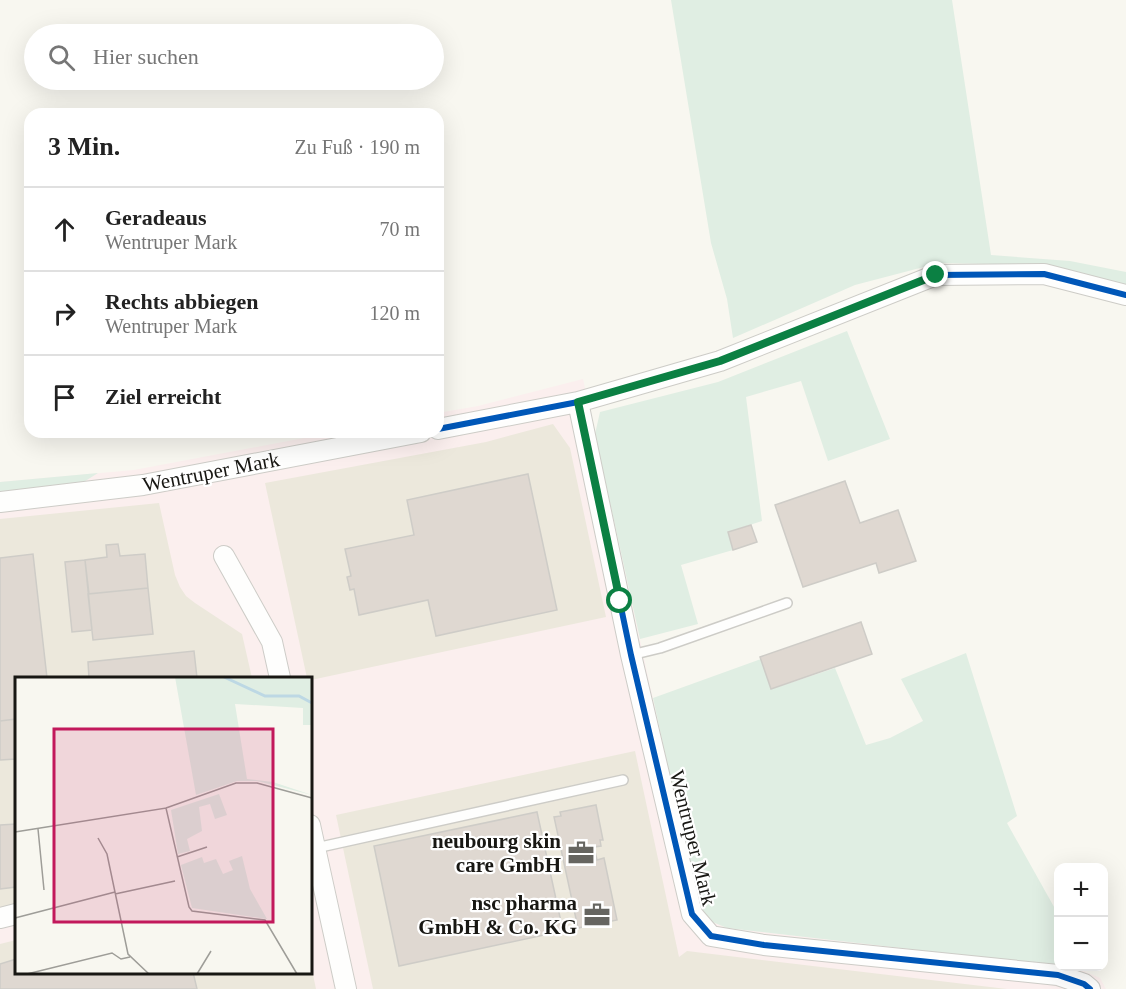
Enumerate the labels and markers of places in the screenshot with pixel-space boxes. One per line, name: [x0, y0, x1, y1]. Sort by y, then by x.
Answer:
place label: neubourg skin care GmbH: [432, 829, 561, 877]
office icon: neubourg skin care GmbH: [566, 838, 596, 868]
place label: nsc pharma GmbH & Co. KG: [418, 891, 577, 939]
office icon: nsc pharma GmbH & Co. KG: [582, 900, 612, 930]

